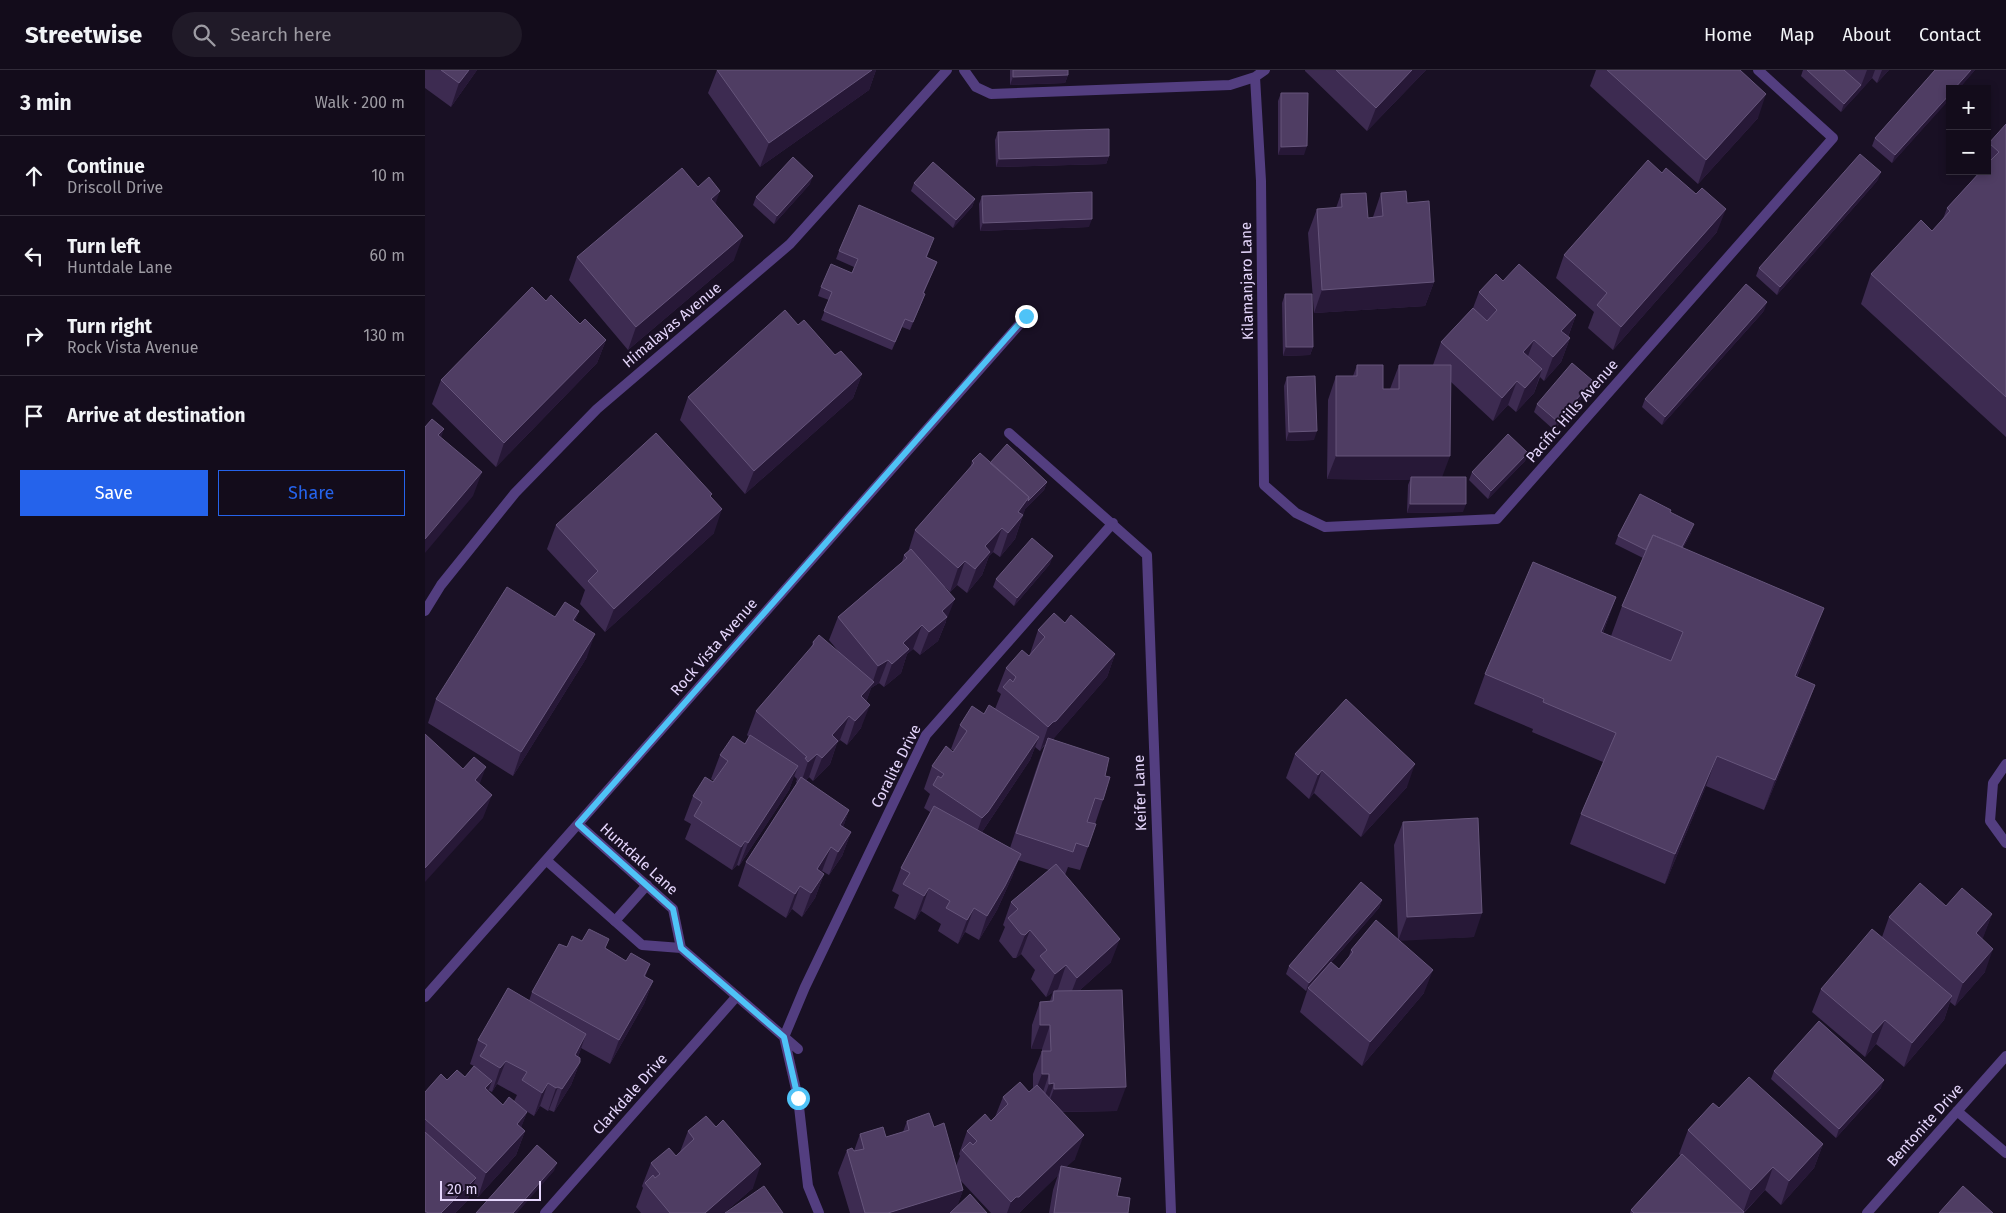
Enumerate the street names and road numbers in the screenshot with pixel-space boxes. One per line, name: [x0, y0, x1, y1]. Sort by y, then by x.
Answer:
street label: Kilamanjaro Lane: [1237, 222, 1257, 340]
street label: Himalayas Avenue: [619, 278, 725, 372]
street label: Pacific Hills Avenue: [1522, 356, 1622, 466]
street label: Rock Vista Avenue: [667, 595, 761, 699]
street label: Coralite Drive: [867, 721, 925, 811]
street label: Keifer Lane: [1130, 755, 1150, 831]
street label: Huntdale Lane: [596, 819, 682, 899]
street label: Clarkdale Drive: [589, 1050, 671, 1138]
street label: Bentonite Drive: [1883, 1080, 1967, 1170]

